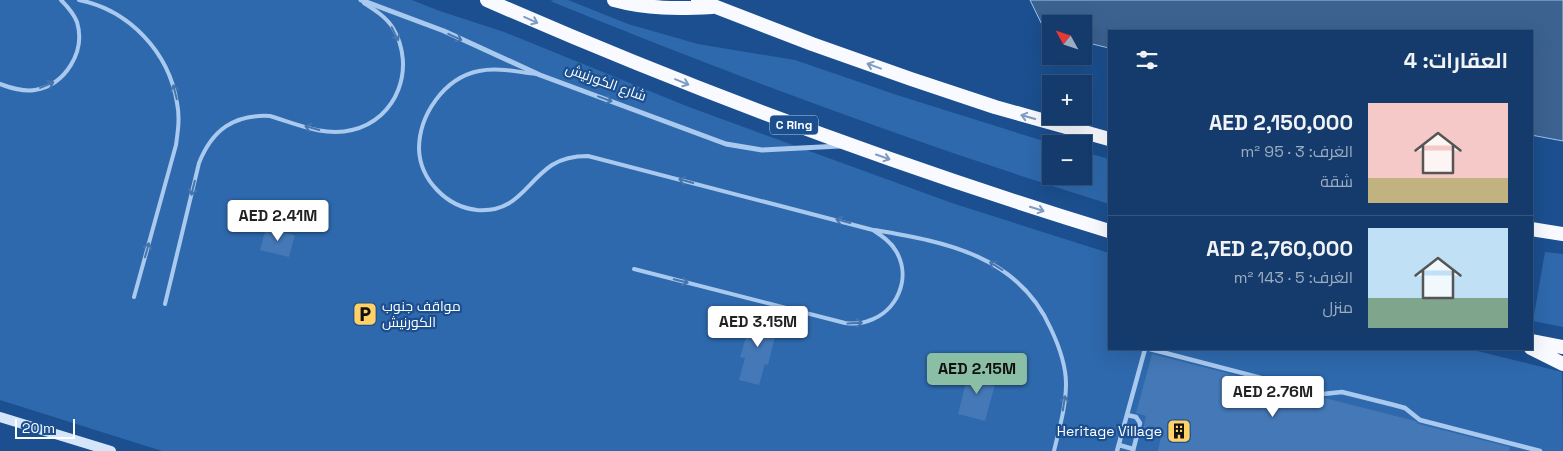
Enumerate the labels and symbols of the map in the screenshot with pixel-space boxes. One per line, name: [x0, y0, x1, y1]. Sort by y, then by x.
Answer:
one-way arrow: [523, 15, 538, 25]
north arrow: [1042, 15, 1092, 65]
one-way arrow: [390, 26, 400, 41]
one-way arrow: [448, 32, 463, 42]
street label: شارع الكورنيش: [563, 59, 649, 105]
one-way arrow: [866, 61, 882, 70]
one-way arrow: [674, 78, 689, 87]
one-way arrow: [39, 80, 54, 90]
one-way arrow: [170, 85, 179, 101]
one-way arrow: [597, 95, 613, 104]
one-way arrow: [1021, 111, 1037, 121]
road number: C Ring: [770, 116, 818, 134]
one-way arrow: [304, 123, 320, 132]
one-way arrow: [875, 153, 890, 162]
one-way arrow: [679, 175, 695, 185]
one-way arrow: [188, 180, 197, 196]
pin: AED 2.41M: [221, 200, 335, 242]
one-way arrow: [1028, 205, 1044, 215]
one-way arrow: [836, 216, 852, 225]
one-way arrow: [143, 243, 153, 259]
one-way arrow: [989, 261, 1003, 271]
one-way arrow: [672, 277, 688, 286]
place label: مواقف جنوب الكورنيش: [382, 297, 461, 331]
parking icon: مواقف جنوب الكورنيش: [352, 301, 378, 327]
pin: AED 3.15M: [701, 306, 815, 348]
one-way arrow: [847, 318, 863, 327]
pin: AED 2.15M: [920, 352, 1034, 395]
pin: AED 2.76M: [1216, 376, 1330, 418]
one-way arrow: [1059, 396, 1069, 412]
scale bar: [15, 416, 75, 439]
building icon: Heritage Village: [1166, 418, 1192, 444]
place label: Heritage Village: [1057, 422, 1162, 440]

